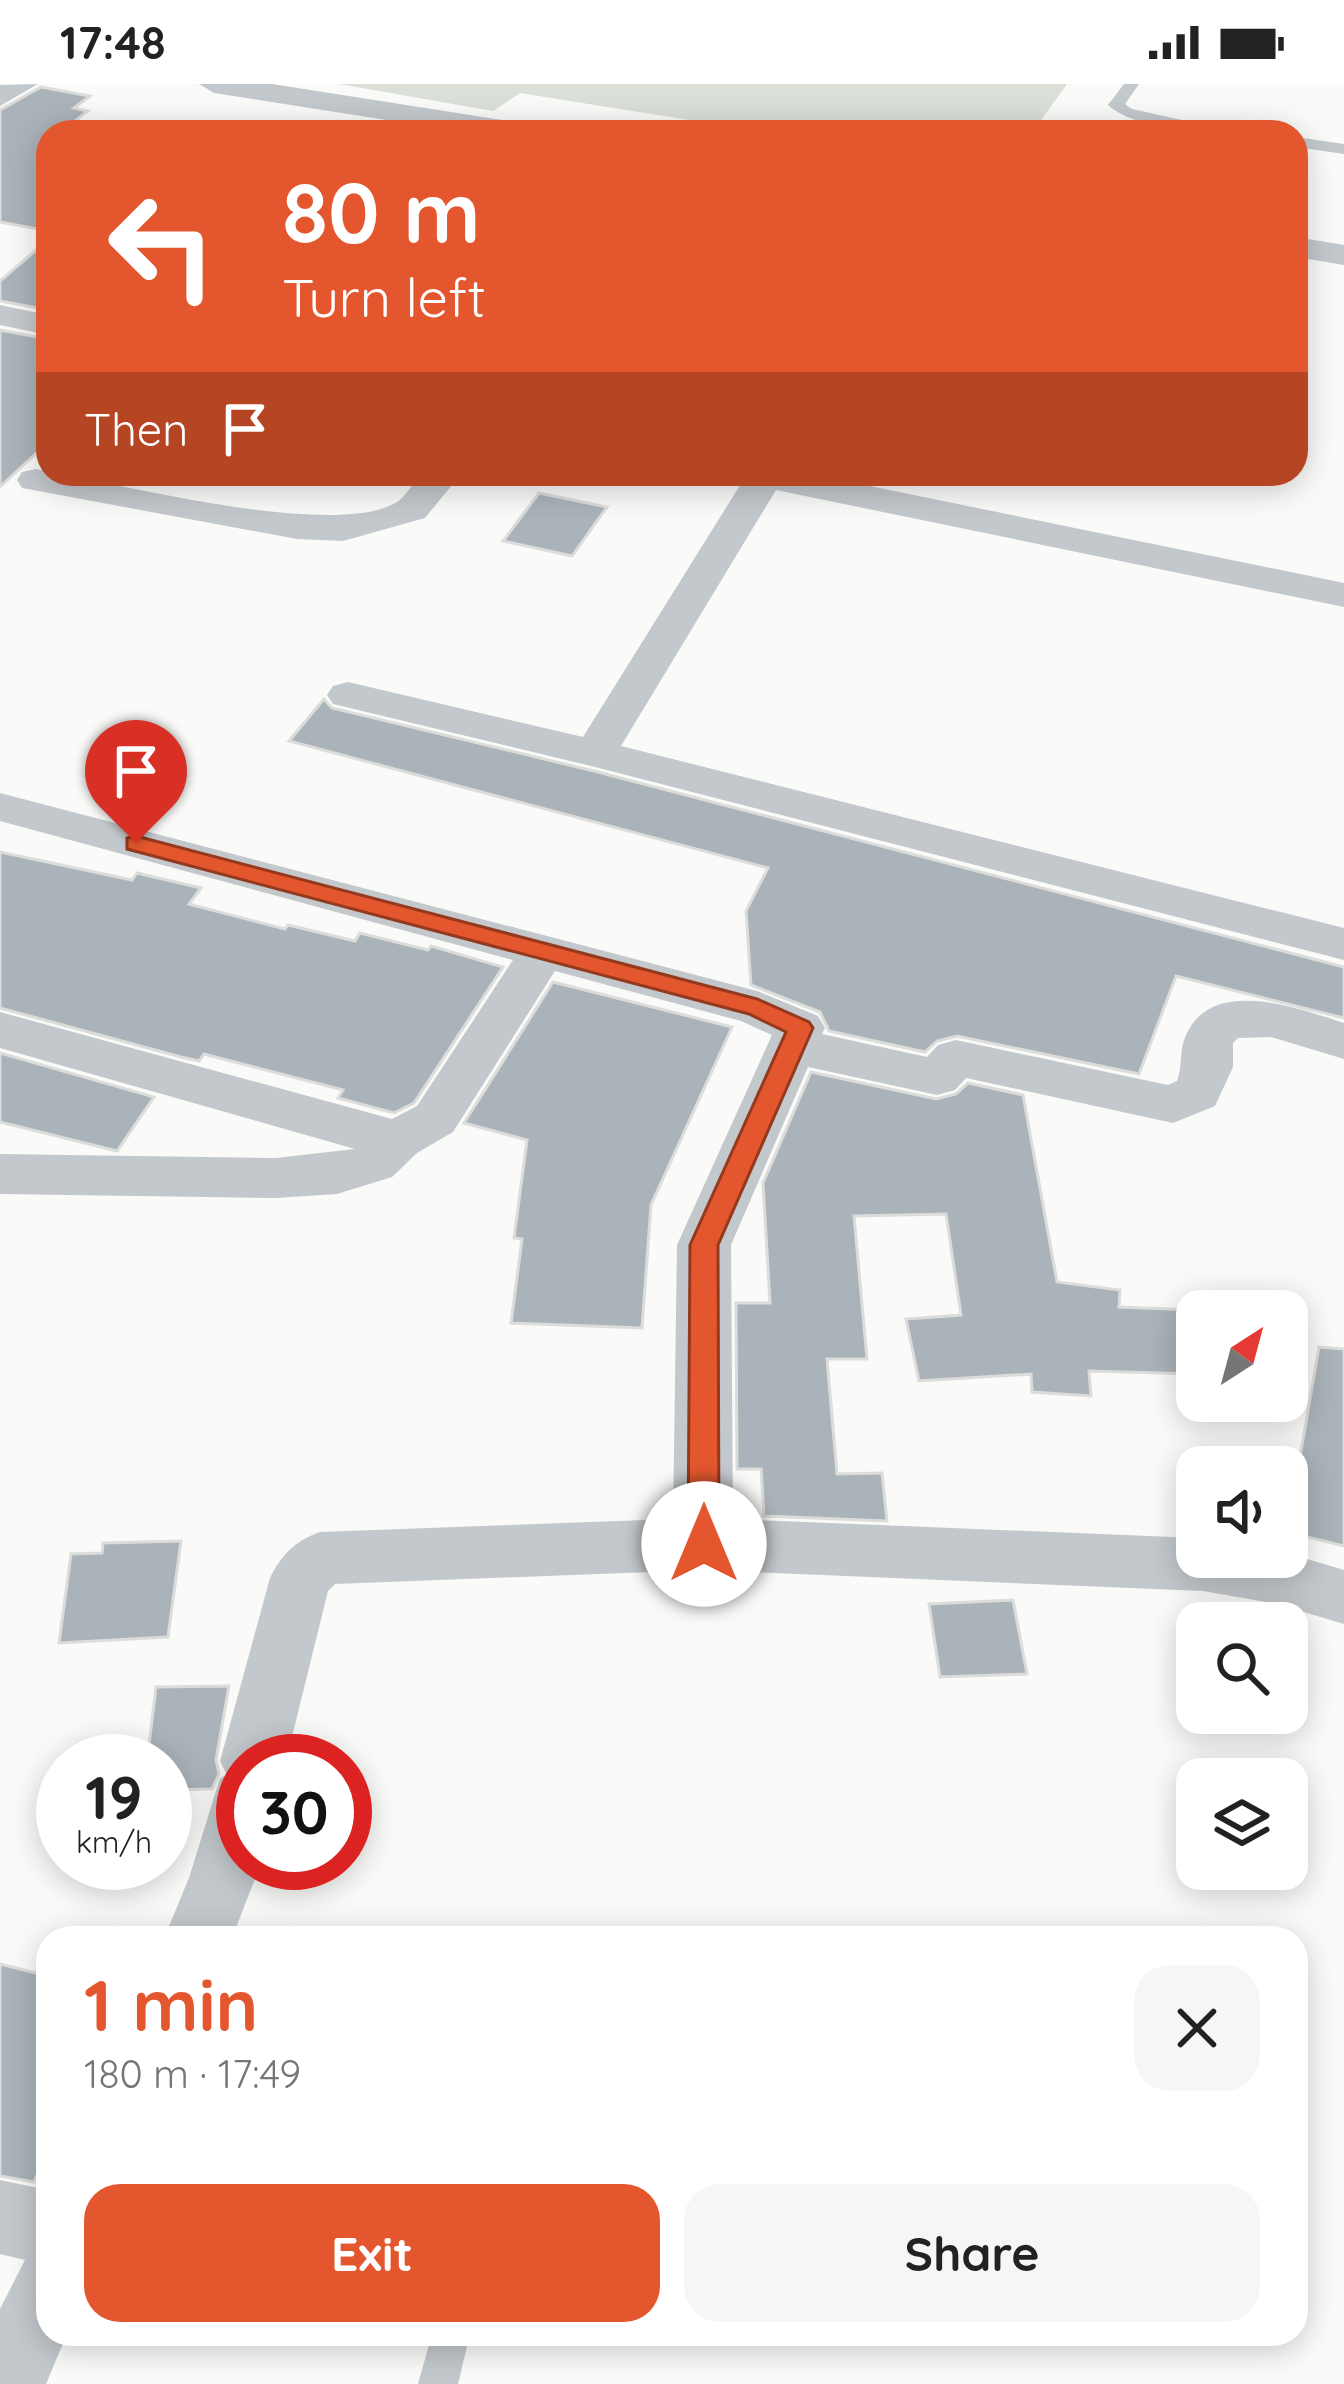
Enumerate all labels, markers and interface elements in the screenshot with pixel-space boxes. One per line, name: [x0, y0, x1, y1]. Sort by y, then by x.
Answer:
text: 17:48: [60, 14, 166, 70]
text: 80 m: [282, 159, 481, 264]
icon: left: [84, 168, 240, 324]
text: Turn left: [282, 263, 486, 331]
icon: arrive: [212, 396, 278, 462]
text: Then: [84, 401, 188, 457]
pin: [85, 720, 187, 843]
icon: arrive: [103, 738, 169, 804]
north arrow: [1176, 1290, 1308, 1422]
map controls: [1176, 1290, 1308, 1890]
button: sound: [1176, 1446, 1308, 1578]
position arrow: [641, 1481, 767, 1607]
button: search: [1176, 1602, 1308, 1734]
speed limit sign: 30: [216, 1734, 372, 1890]
button: layers: [1176, 1758, 1308, 1890]
text: 19: [85, 1759, 143, 1834]
text: km/h: [76, 1823, 152, 1861]
text: 1 min: [84, 1959, 258, 2049]
button: close: [1134, 1965, 1260, 2091]
text: 180 m · 17:49: [84, 2049, 301, 2098]
button: Exit: [84, 2184, 660, 2322]
button: Share: [684, 2184, 1260, 2322]

